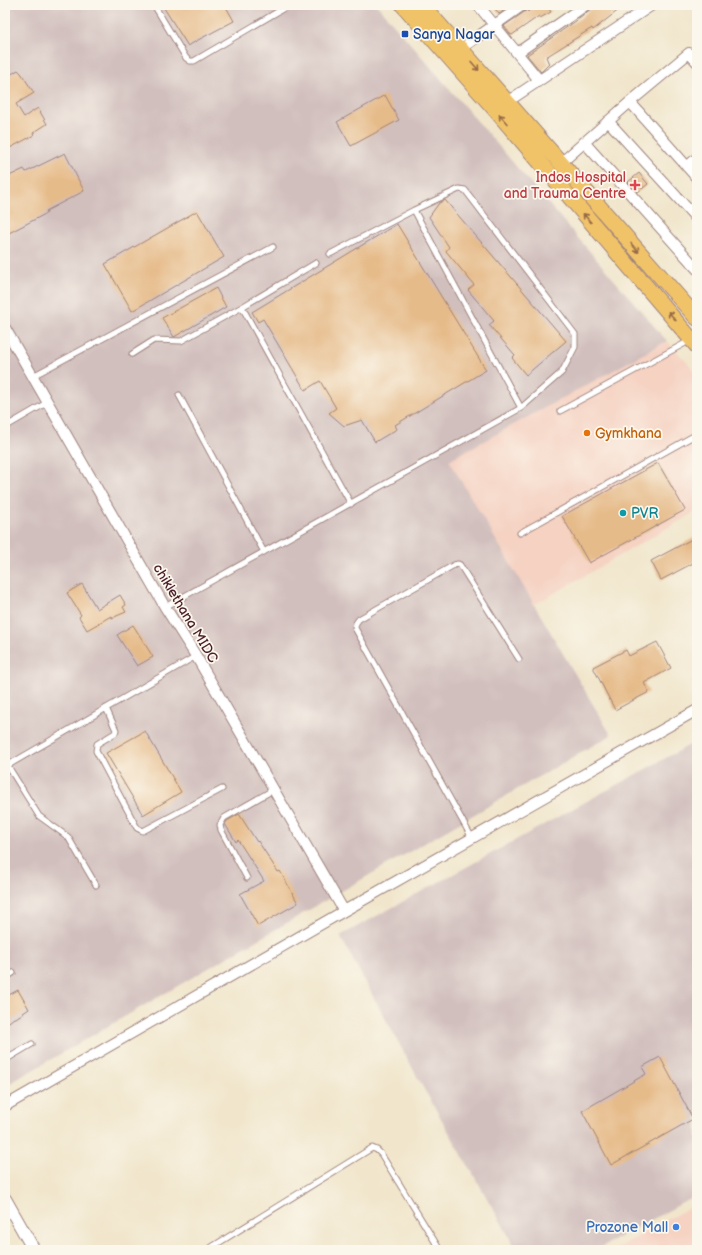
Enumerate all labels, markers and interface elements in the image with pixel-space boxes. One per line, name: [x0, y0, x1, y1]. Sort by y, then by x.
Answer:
place label: Sanya Nagar: [413, 26, 495, 43]
marker: Sanya Nagar: [400, 29, 410, 39]
one-way arrow: [470, 61, 480, 71]
one-way arrow: [498, 113, 507, 124]
place label: Indos Hospital and Trauma Centre: [504, 169, 626, 202]
marker: Indos Hospital and Trauma Centre: [629, 179, 641, 191]
one-way arrow: [583, 212, 592, 223]
one-way arrow: [630, 242, 639, 253]
one-way arrow: [667, 311, 676, 322]
place label: Gymkhana: [595, 425, 662, 442]
marker: Gymkhana: [582, 428, 592, 438]
place label: PVR: [631, 505, 658, 522]
marker: PVR: [618, 508, 628, 518]
street label: chiklethana MIDC: [149, 561, 222, 666]
place label: Prozone Mall: [586, 1219, 668, 1236]
marker: Prozone Mall: [671, 1222, 681, 1232]

